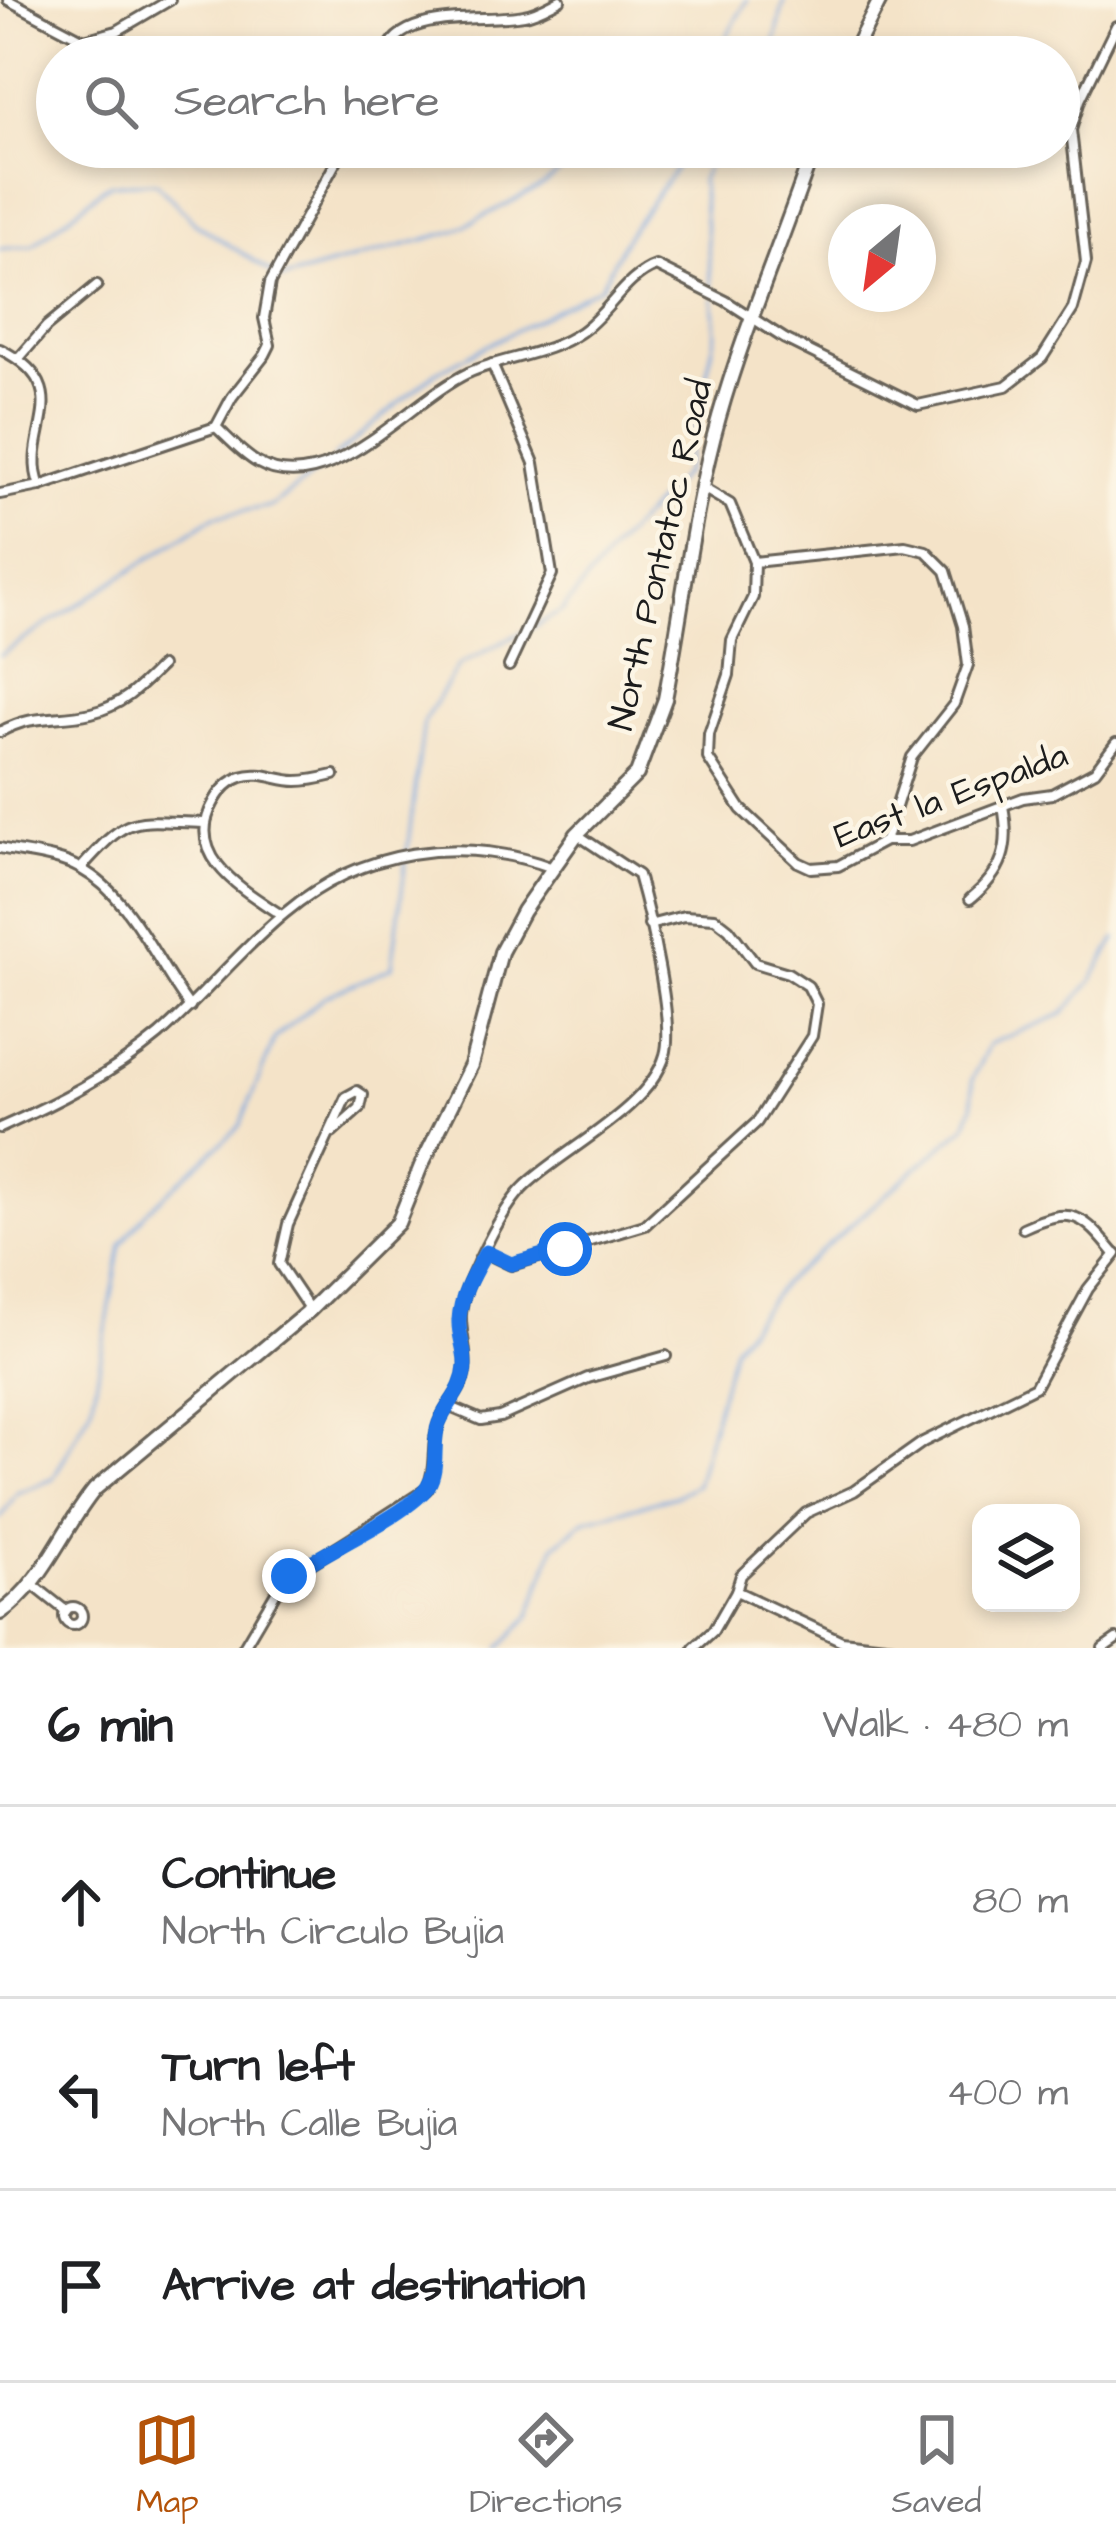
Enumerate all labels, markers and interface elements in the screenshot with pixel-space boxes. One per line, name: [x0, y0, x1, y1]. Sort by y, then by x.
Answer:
search box: [36, 36, 1080, 168]
icon: search: [78, 69, 144, 135]
text: Search here: [174, 71, 440, 133]
north arrow: [828, 204, 936, 312]
street label: North Pontatoc Road: [596, 375, 726, 735]
street label: East la Espalda: [827, 730, 1075, 862]
route start: [538, 1222, 592, 1276]
map controls: [972, 1504, 1080, 1612]
button: layers: [972, 1504, 1080, 1612]
route end: [262, 1549, 316, 1603]
text: 6 min: [48, 1691, 173, 1762]
text: Walk · 480 m: [822, 1699, 1068, 1753]
text: Continue: [162, 1844, 336, 1906]
icon: ahead: [48, 1869, 114, 1935]
text: 80 m: [972, 1875, 1068, 1929]
text: North Circulo Bujia: [162, 1906, 504, 1960]
text: Turn left: [162, 2036, 355, 2098]
icon: left: [48, 2061, 114, 2127]
text: 400 m: [946, 2067, 1068, 2121]
text: North Calle Bujia: [162, 2098, 457, 2152]
icon: arrive: [48, 2253, 114, 2319]
text: Arrive at destination: [162, 2255, 585, 2317]
tab: Map: [134, 2407, 200, 2525]
tab: Directions: [469, 2407, 623, 2525]
tab: Saved: [892, 2407, 982, 2525]

